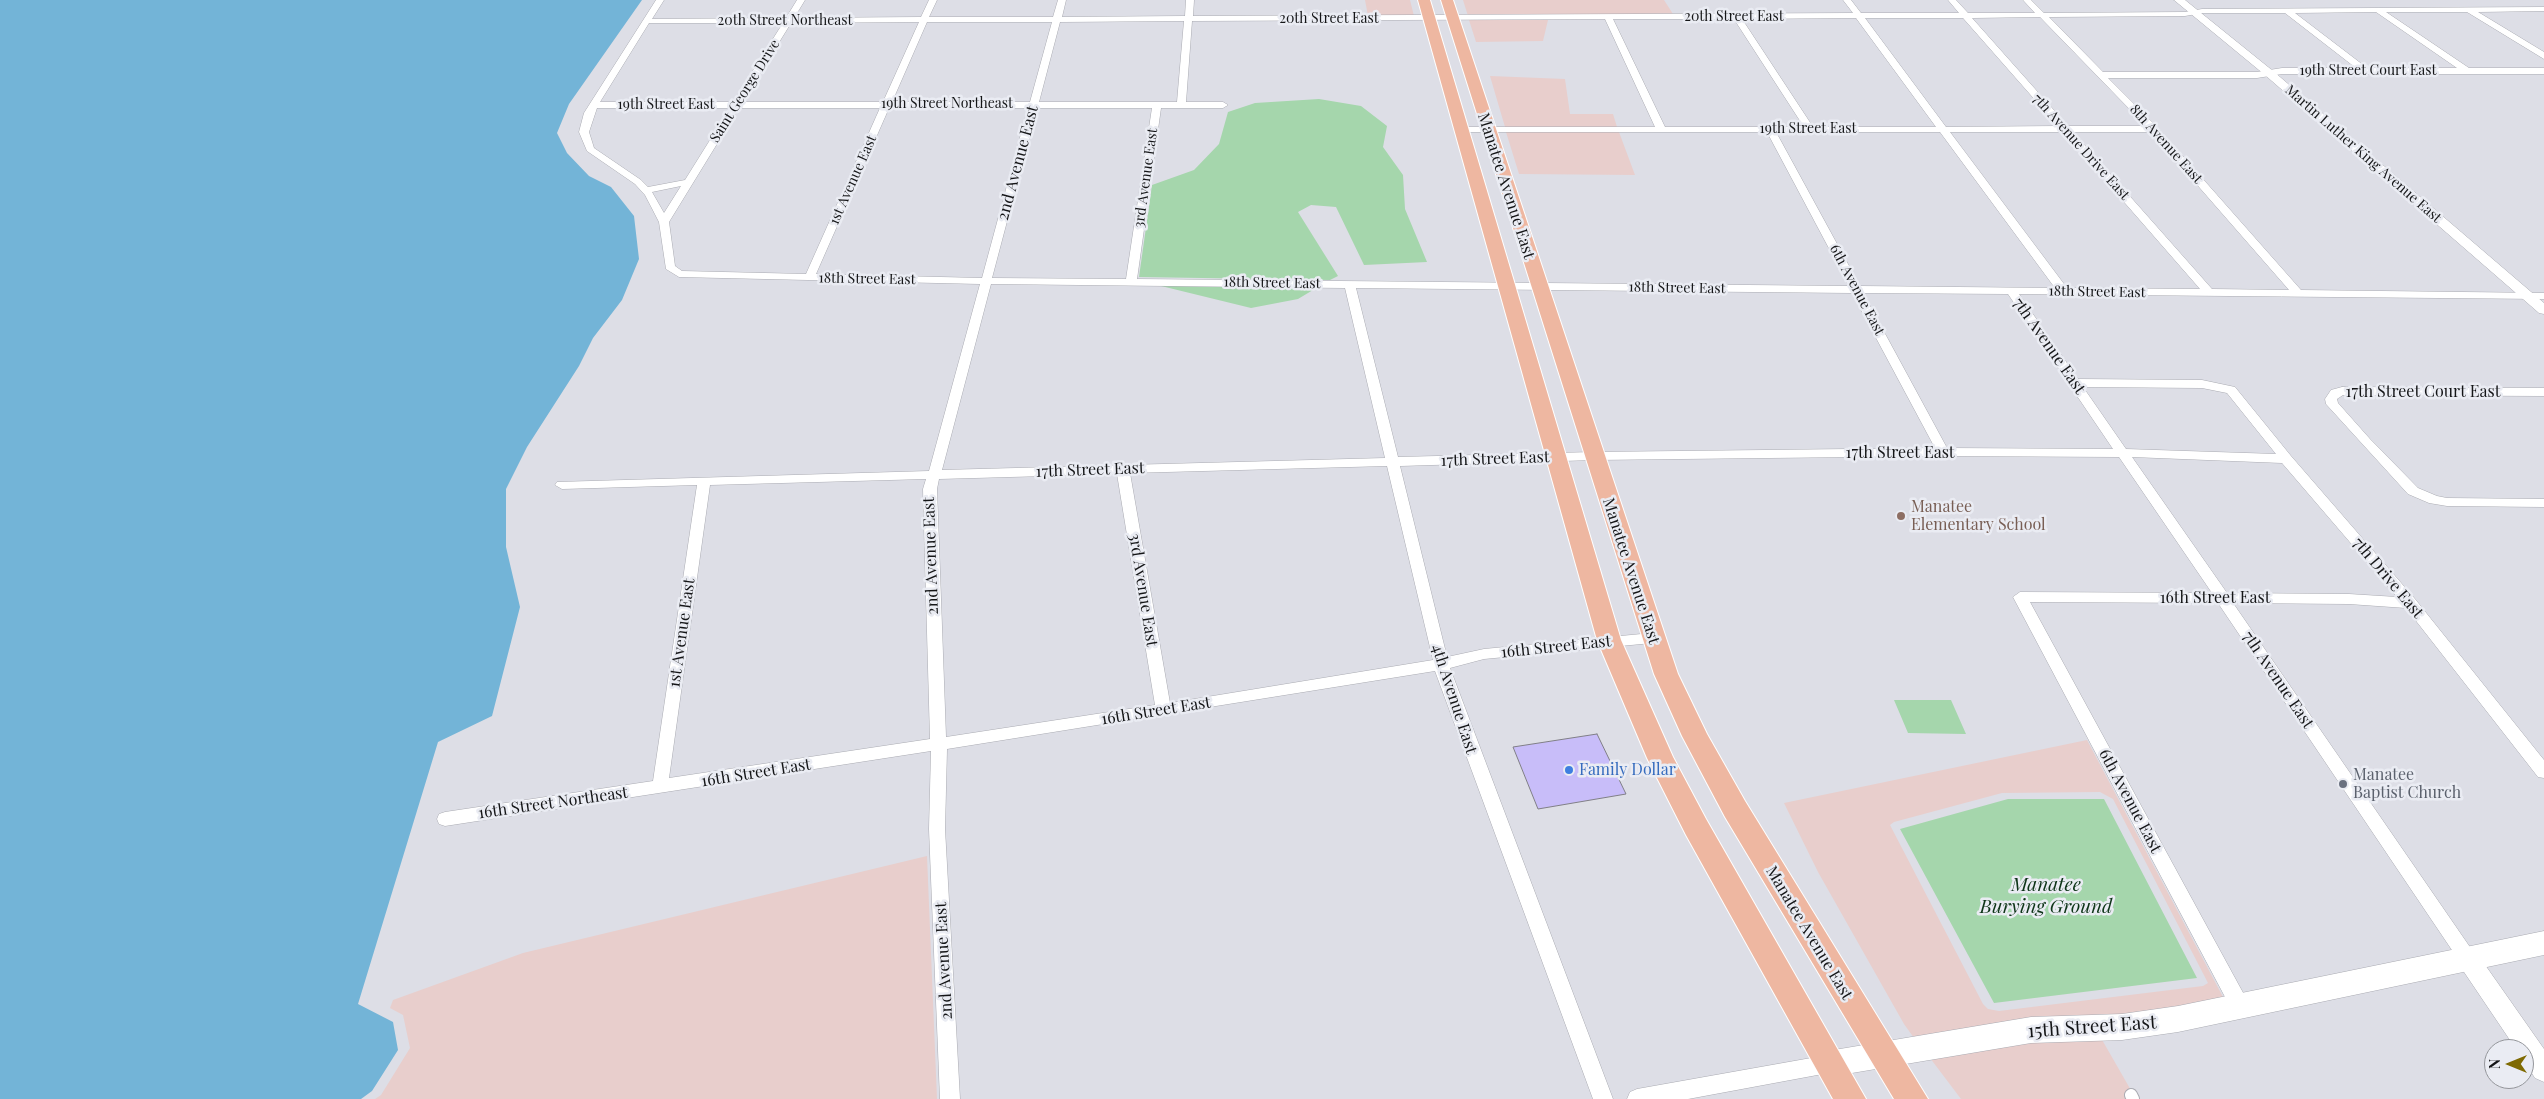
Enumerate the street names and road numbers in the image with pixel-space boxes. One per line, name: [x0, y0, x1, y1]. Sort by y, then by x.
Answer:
street label: 20th Street East: [1684, 9, 1784, 25]
street label: 20th Street East: [1279, 11, 1379, 27]
street label: 20th Street Northeast: [718, 13, 852, 29]
street label: Saint George Drive: [707, 36, 783, 146]
street label: 19th Street Court East: [2300, 63, 2436, 79]
street label: Martin Luther King Avenue East: [2282, 82, 2444, 226]
street label: 7th Avenue Drive East: [2029, 91, 2133, 203]
street label: 19th Street Northeast: [881, 96, 1013, 112]
street label: 19th Street East: [618, 97, 714, 113]
street label: 8th Avenue East: [2126, 101, 2206, 187]
street label: 2nd Avenue East: [993, 104, 1043, 222]
street label: Manatee Avenue East: [1473, 111, 1539, 261]
street label: 19th Street East: [1760, 121, 1856, 137]
street label: 3rd Avenue East: [1131, 127, 1161, 229]
street label: 1st Avenue East: [826, 133, 880, 227]
street label: 6th Avenue East: [1826, 242, 1888, 338]
street label: 18th Street East: [818, 270, 916, 288]
street label: 18th Street East: [1223, 274, 1321, 292]
street label: 18th Street East: [1628, 279, 1726, 297]
street label: 18th Street East: [2048, 283, 2146, 301]
street label: 7th Avenue East: [2009, 294, 2089, 398]
street label: 17th Street Court East: [2346, 382, 2500, 402]
street label: 17th Street East: [1846, 443, 1954, 463]
street label: 17th Street East: [1440, 448, 1550, 470]
street label: 17th Street East: [1035, 459, 1145, 481]
street label: Manatee Avenue East: [1598, 496, 1664, 646]
street label: 2nd Avenue East: [919, 497, 943, 615]
street label: 3rd Avenue East: [1125, 532, 1161, 648]
street label: 7th Drive East: [2349, 534, 2427, 622]
street label: 1st Avenue East: [665, 577, 699, 689]
street label: 16th Street East: [2160, 588, 2270, 608]
street label: 7th Avenue East: [2238, 628, 2318, 732]
street label: 16th Street East: [1500, 632, 1612, 662]
street label: 4th Avenue East: [1427, 642, 1481, 756]
street label: 16th Street East: [1100, 693, 1212, 729]
street label: 6th Avenue East: [2095, 746, 2165, 856]
street label: 16th Street East: [700, 755, 812, 791]
street label: 16th Street Northeast: [477, 783, 629, 823]
street label: Manatee Avenue East: [1762, 863, 1856, 1003]
street label: 2nd Avenue East: [931, 902, 957, 1020]
street label: 15th Street East: [2027, 1011, 2157, 1043]

